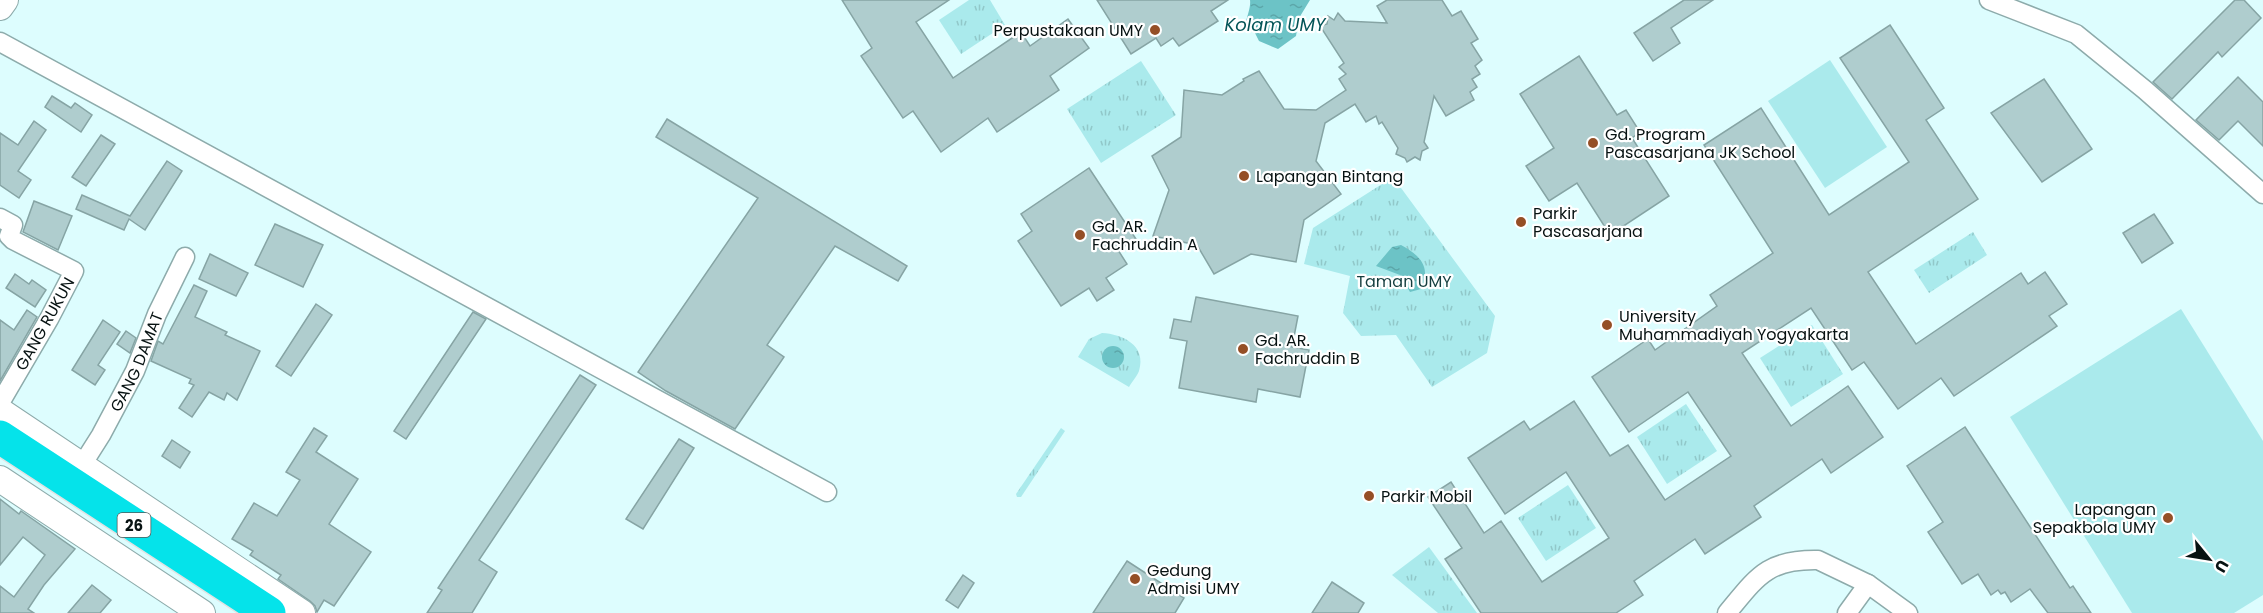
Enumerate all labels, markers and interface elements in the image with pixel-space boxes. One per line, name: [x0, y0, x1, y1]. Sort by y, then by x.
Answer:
water label: Kolam UMY: [1225, 12, 1327, 37]
place label: Perpustakaan UMY: [993, 19, 1144, 42]
marker: Perpustakaan UMY: [1148, 23, 1162, 37]
place label: Gd. Program Pascasarjana JK School: [1605, 123, 1795, 164]
marker: Gd. Program Pascasarjana JK School: [1586, 136, 1600, 150]
place label: Lapangan Bintang: [1256, 165, 1403, 188]
marker: Lapangan Bintang: [1237, 169, 1251, 183]
place label: Parkir Pascasarjana: [1533, 202, 1643, 243]
place label: Gd. AR. Fachruddin A: [1092, 215, 1198, 256]
marker: Parkir Pascasarjana: [1514, 215, 1528, 229]
marker: Gd. AR. Fachruddin A: [1073, 228, 1087, 242]
park label: Taman UMY: [1356, 270, 1452, 293]
street label: GANG RUKUN: [10, 273, 80, 375]
place label: University Muhammadiyah Yogyakarta: [1619, 305, 1849, 346]
street label: GANG DAMAT: [104, 308, 168, 415]
marker: University Muhammadiyah Yogyakarta: [1600, 318, 1614, 332]
place label: Gd. AR. Fachruddin B: [1255, 329, 1360, 370]
marker: Gd. AR. Fachruddin B: [1236, 342, 1250, 356]
place label: Parkir Mobil: [1381, 485, 1472, 508]
marker: Parkir Mobil: [1362, 489, 1376, 503]
place label: Lapangan Sepakbola UMY: [2033, 498, 2157, 539]
marker: Lapangan Sepakbola UMY: [2161, 511, 2175, 525]
road number: 26: [118, 513, 150, 537]
north arrow: [2179, 529, 2239, 589]
text: U: [2209, 556, 2234, 577]
place label: Gedung Admisi UMY: [1147, 559, 1240, 600]
marker: Gedung Admisi UMY: [1128, 572, 1142, 586]

